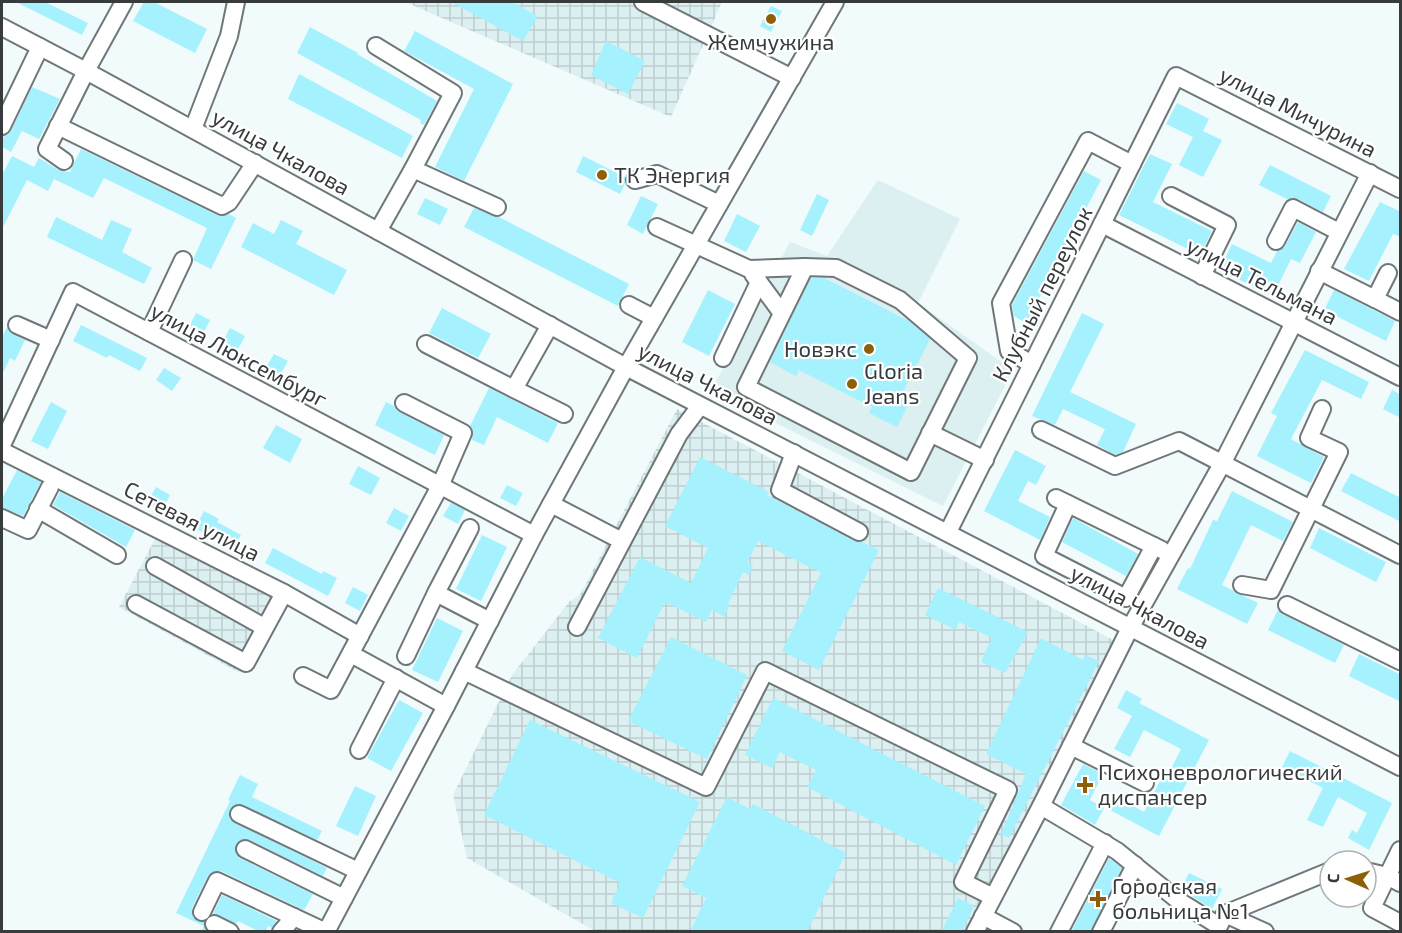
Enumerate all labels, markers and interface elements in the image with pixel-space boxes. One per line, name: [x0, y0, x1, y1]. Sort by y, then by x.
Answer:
marker: Жемчужина: [764, 12, 778, 26]
place label: Жемчужина: [708, 28, 834, 55]
street label: улица Мичурина: [1215, 60, 1381, 163]
street label: улица Чкалова: [208, 103, 355, 201]
place label: ТК Энергия: [614, 161, 730, 187]
marker: ТК Энергия: [595, 168, 609, 182]
street label: Клубный переулок: [986, 201, 1098, 386]
street label: улица Тельмана: [1182, 231, 1342, 330]
street label: улица Люксембург: [146, 297, 332, 412]
place label: Новэкс: [784, 335, 857, 361]
street label: улица Чкалова: [634, 337, 783, 430]
marker: Новэкс: [862, 342, 876, 356]
place label: Gloria Jeans: [864, 357, 923, 408]
marker: Gloria Jeans: [845, 377, 859, 391]
street label: Сетевая улица: [120, 475, 265, 566]
street label: улица Чкалова: [1066, 559, 1214, 654]
place label: Психоневрологический диспансер: [1098, 758, 1343, 809]
marker: Психоневрологический диспансер: [1076, 776, 1094, 794]
north arrow: [1318, 849, 1378, 909]
place label: Городская больница №1: [1112, 872, 1249, 923]
text: С: [1323, 873, 1342, 883]
marker: Городская больница №1: [1089, 890, 1107, 908]

